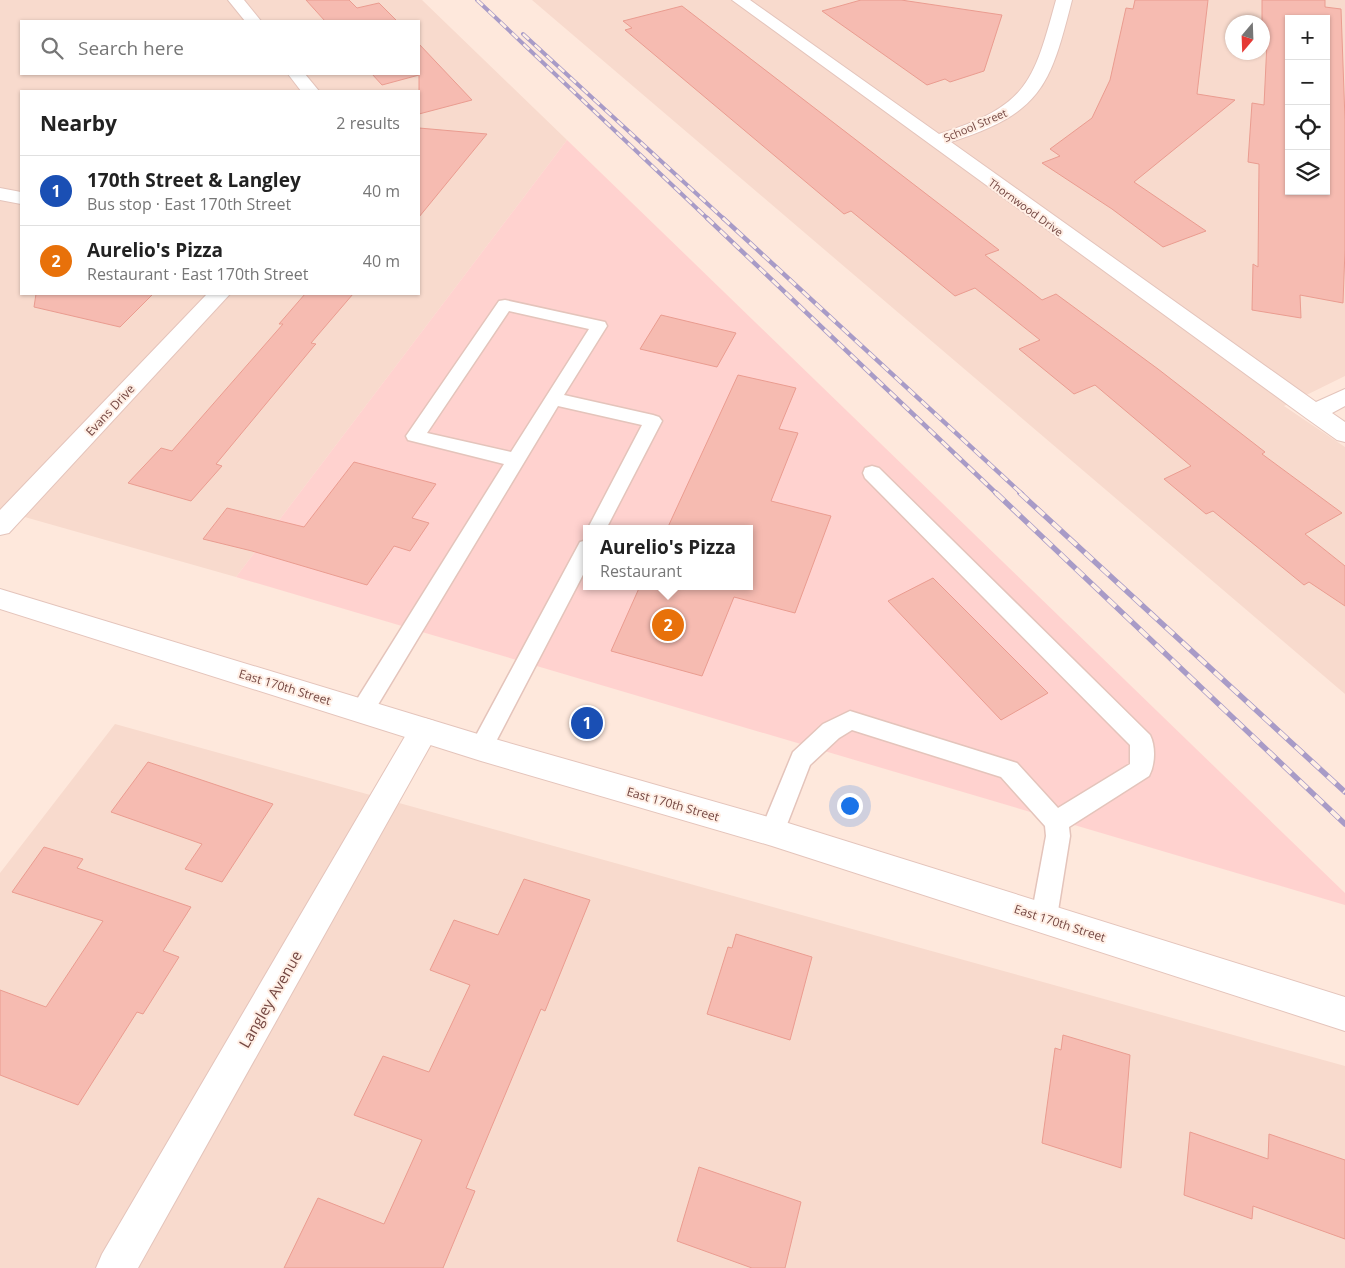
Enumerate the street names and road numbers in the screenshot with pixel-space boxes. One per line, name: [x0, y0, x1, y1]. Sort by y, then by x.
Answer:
street label: School Street: [941, 105, 1009, 145]
street label: Thornwood Drive: [986, 175, 1066, 239]
street label: Evans Drive: [82, 380, 139, 440]
street label: East 170th Street: [237, 665, 333, 709]
street label: East 170th Street: [625, 783, 721, 825]
street label: East 170th Street: [1012, 900, 1108, 946]
street label: Langley Avenue: [234, 947, 306, 1051]

